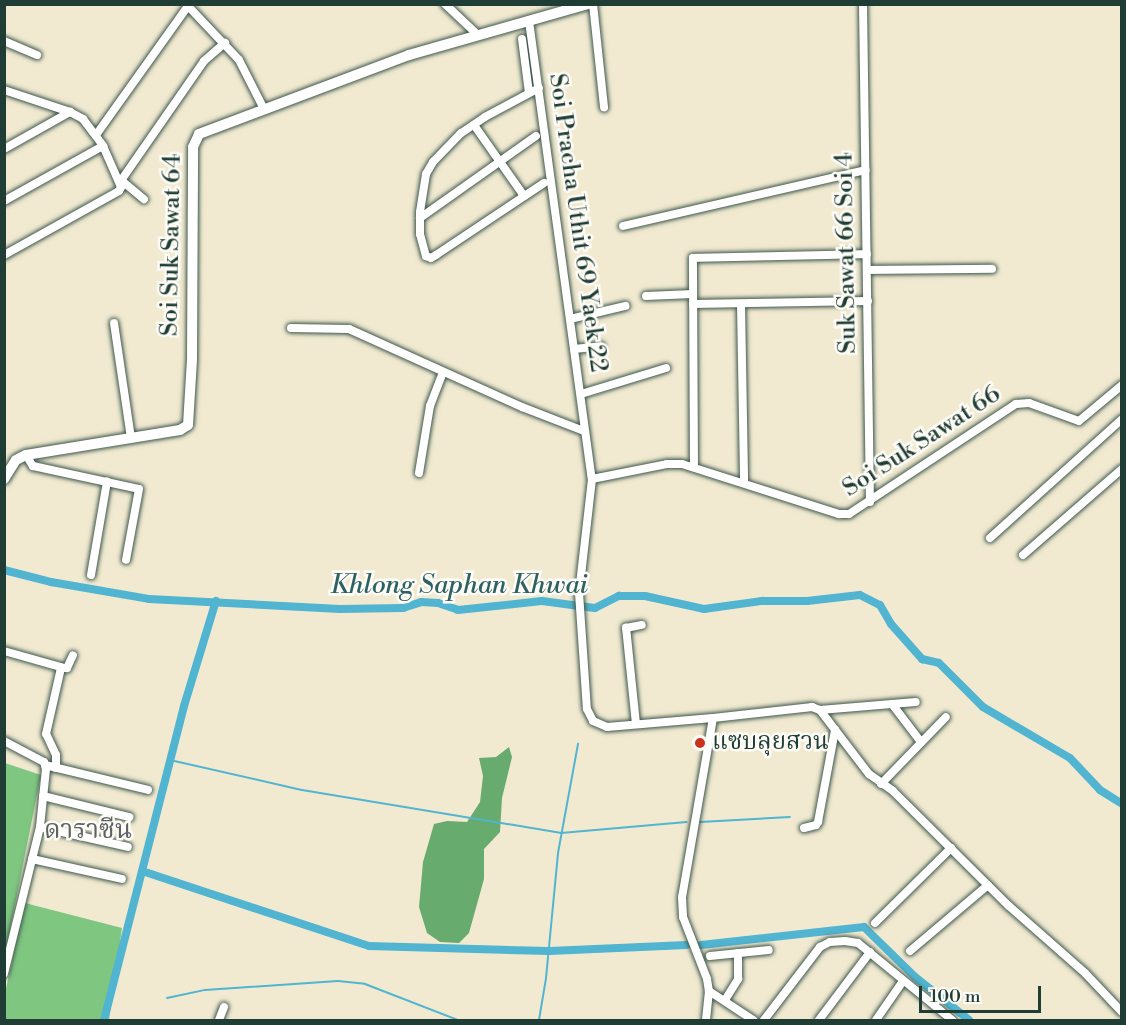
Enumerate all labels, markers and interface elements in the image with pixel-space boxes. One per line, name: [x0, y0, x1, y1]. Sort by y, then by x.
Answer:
street label: Soi Pracha Uthit 69 Yaek 22: [542, 72, 612, 374]
street label: Suk Sawat 66 Soi 4: [831, 152, 863, 354]
street label: Soi Suk Sawat 64: [156, 154, 188, 336]
street label: Soi Suk Sawat 66: [838, 380, 1006, 504]
water label: Khlong Saphan Khwai: [330, 570, 588, 602]
place label: แซบลุยสวน: [712, 729, 829, 757]
marker: แซบลุยสวน: [693, 736, 707, 750]
district label: ดาราซีน: [44, 815, 132, 847]
scale bar: [922, 974, 1044, 1012]
text: 100 m: [930, 985, 981, 1008]

